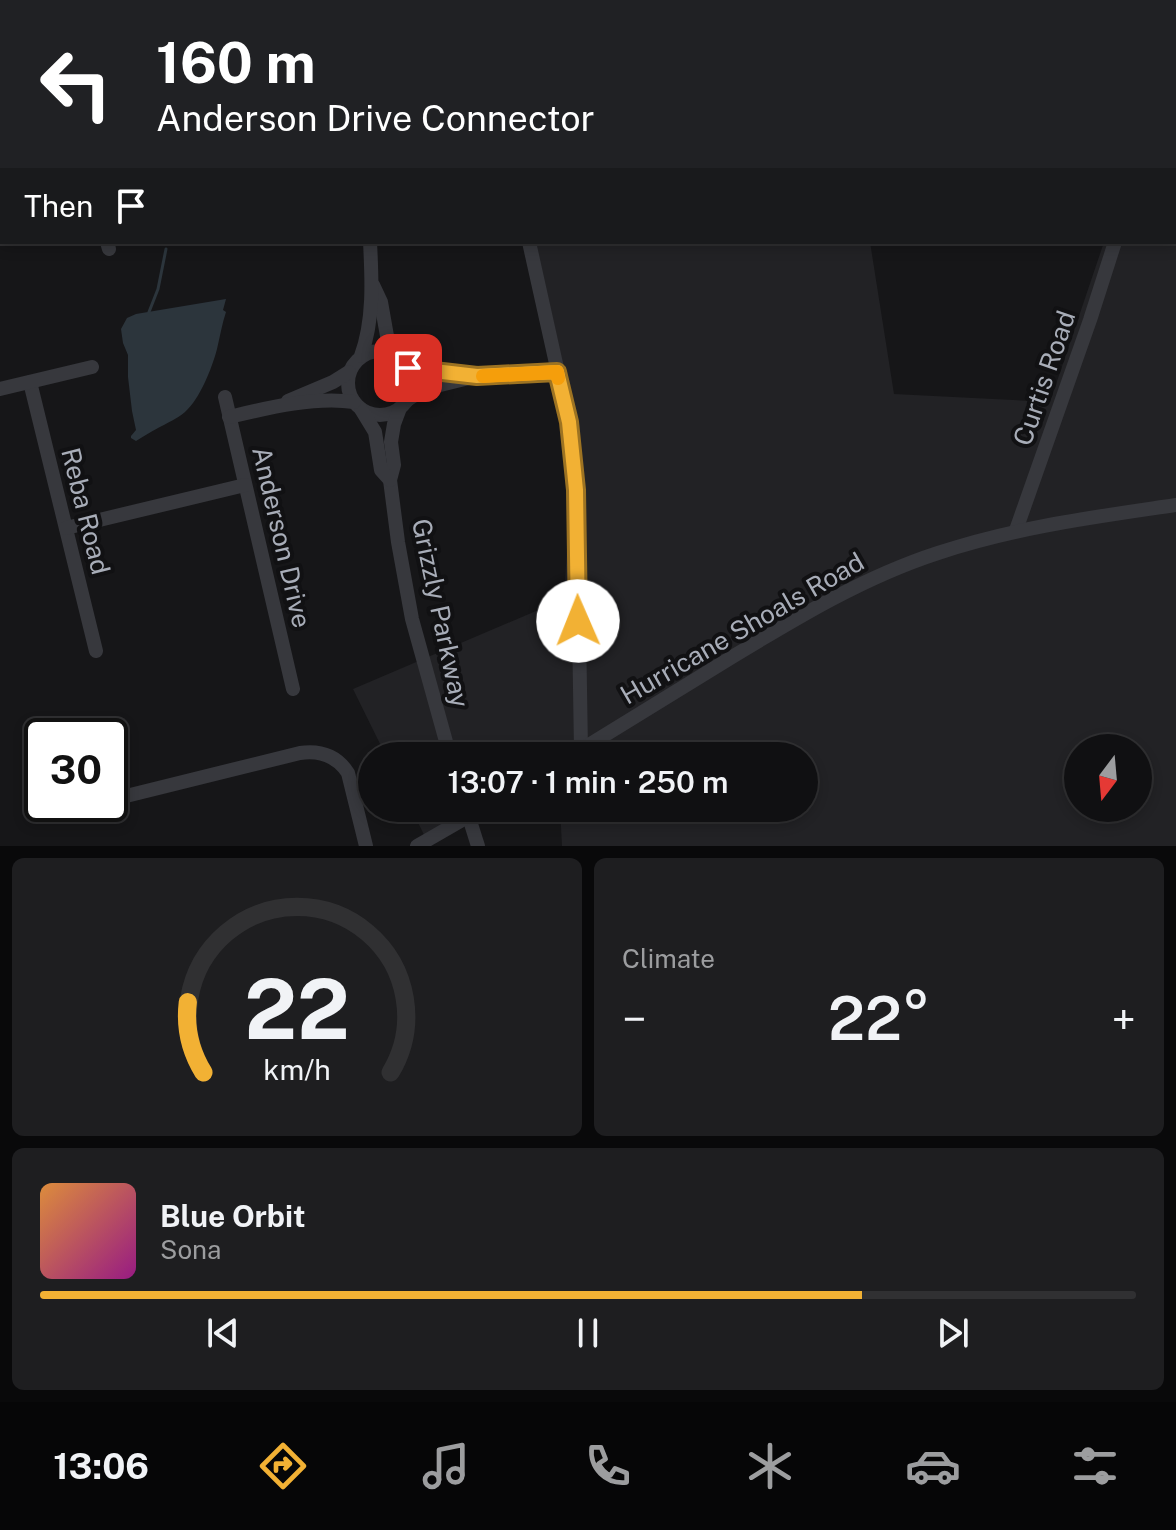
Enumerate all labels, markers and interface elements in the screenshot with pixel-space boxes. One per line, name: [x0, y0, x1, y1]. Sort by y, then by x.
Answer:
text: 160 m: [156, 30, 316, 96]
icon: left: [24, 32, 128, 136]
text: Anderson Drive Connector: [156, 97, 595, 139]
icon: arrive: [109, 184, 153, 228]
text: Then: [24, 188, 93, 224]
street label: Curtis Road: [1006, 307, 1082, 449]
pin: [374, 334, 442, 402]
icon: arrive: [386, 346, 430, 390]
street label: Anderson Drive: [246, 443, 318, 631]
street label: Reba Road: [55, 444, 117, 578]
street label: Grizzly Parkway: [406, 516, 476, 710]
street label: Hurricane Shoals Road: [615, 546, 869, 710]
position arrow: [536, 579, 620, 663]
speed limit sign: 30: [24, 718, 128, 822]
north arrow: [1064, 734, 1152, 822]
map controls: [1064, 734, 1152, 822]
text: 13:07 · 1 min · 250 m: [448, 764, 728, 800]
text: Climate: [622, 943, 715, 974]
text: 22: [244, 960, 350, 1058]
text: 22°: [828, 983, 930, 1054]
text: −: [622, 993, 646, 1045]
text: +: [1112, 993, 1136, 1045]
text: km/h: [263, 1053, 331, 1086]
text: Blue Orbit: [160, 1198, 306, 1234]
text: Sona: [160, 1234, 221, 1265]
icon: previous: [201, 1311, 245, 1355]
icon: pause: [566, 1311, 610, 1355]
icon: next: [931, 1311, 975, 1355]
icon: directions: [255, 1438, 311, 1494]
icon: music: [418, 1438, 474, 1494]
icon: phone: [580, 1438, 636, 1494]
icon: climate: [742, 1438, 798, 1494]
icon: car: [905, 1438, 961, 1494]
icon: filters: [1067, 1438, 1123, 1494]
text: 13:06: [53, 1445, 149, 1487]

